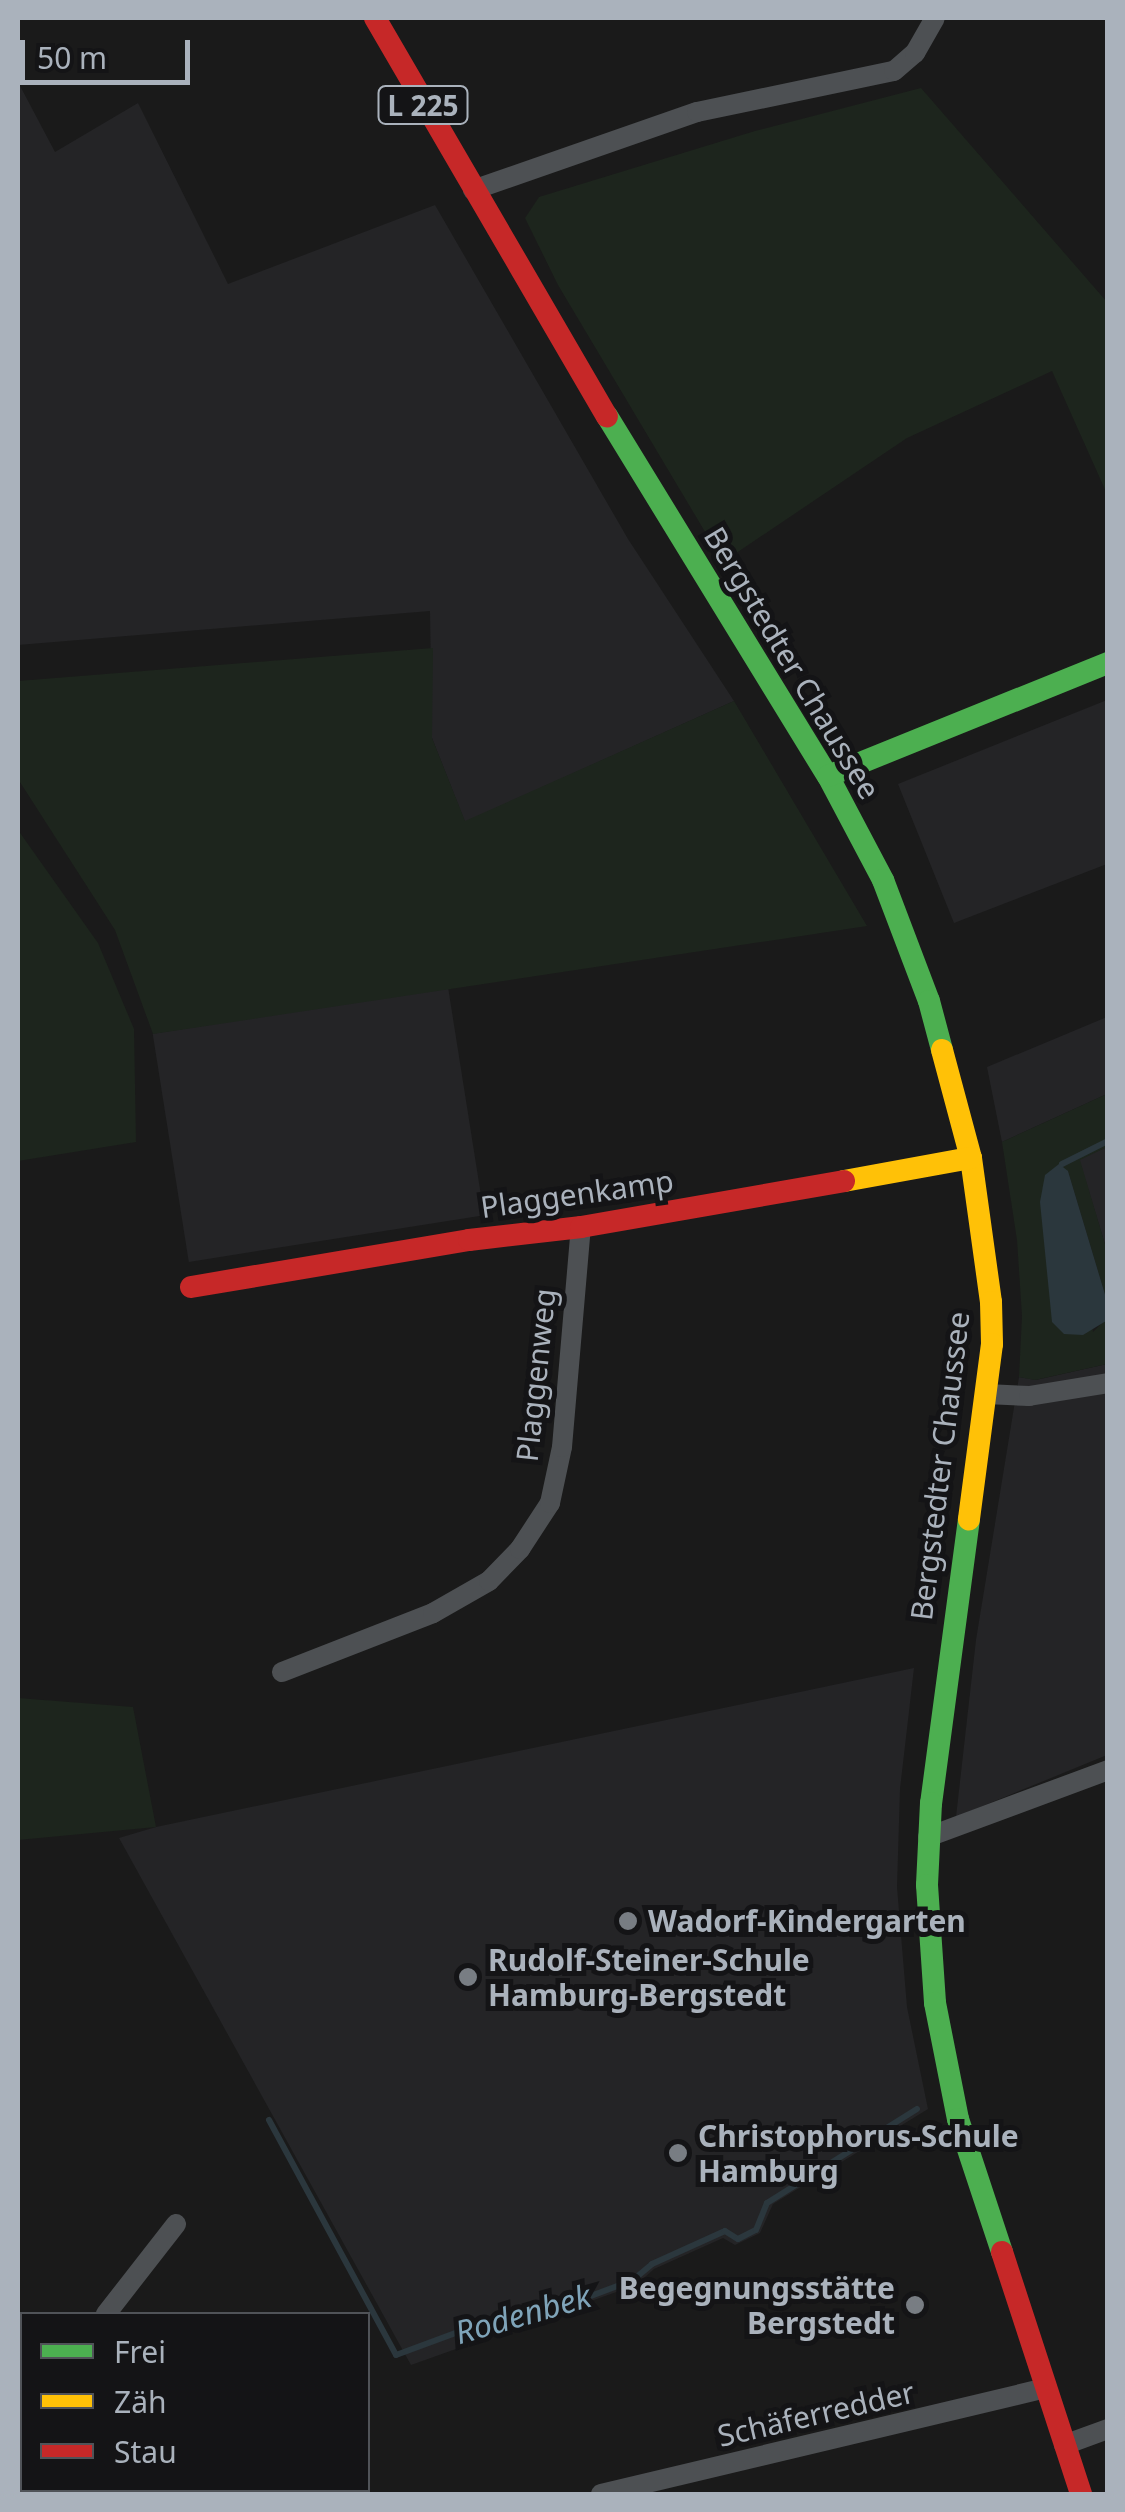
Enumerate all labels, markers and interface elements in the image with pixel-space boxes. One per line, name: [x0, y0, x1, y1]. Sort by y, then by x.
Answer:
scale bar: [25, 20, 195, 82]
text: 50 m: [37, 37, 107, 78]
road number: L 225: [376, 82, 470, 128]
street label: Bergstedter Chaussee: [697, 520, 887, 806]
street label: Plaggenkamp: [478, 1163, 676, 1225]
street label: Plaggenweg: [509, 1287, 563, 1463]
street label: Bergstedter Chaussee: [903, 1310, 977, 1622]
place label: Wadorf-Kindergarten: [648, 1903, 966, 1939]
marker: Wadorf-Kindergarten: [617, 1910, 639, 1932]
place label: Rudolf-Steiner-Schule Hamburg-Bergstedt: [488, 1942, 810, 2012]
marker: Rudolf-Steiner-Schule Hamburg-Bergstedt: [457, 1966, 479, 1988]
place label: Christophorus-Schule Hamburg: [698, 2118, 1019, 2188]
marker: Christophorus-Schule Hamburg: [667, 2142, 689, 2164]
place label: Begegnungsstätte Bergstedt: [619, 2270, 895, 2340]
water label: Rodenbek: [451, 2276, 595, 2352]
marker: Begegnungsstätte Bergstedt: [904, 2294, 926, 2316]
legend: [20, 2312, 370, 2492]
text: Frei: [114, 2331, 166, 2372]
street label: Schäferredder: [714, 2374, 918, 2454]
text: Zäh: [114, 2381, 167, 2422]
text: Stau: [114, 2431, 177, 2472]

